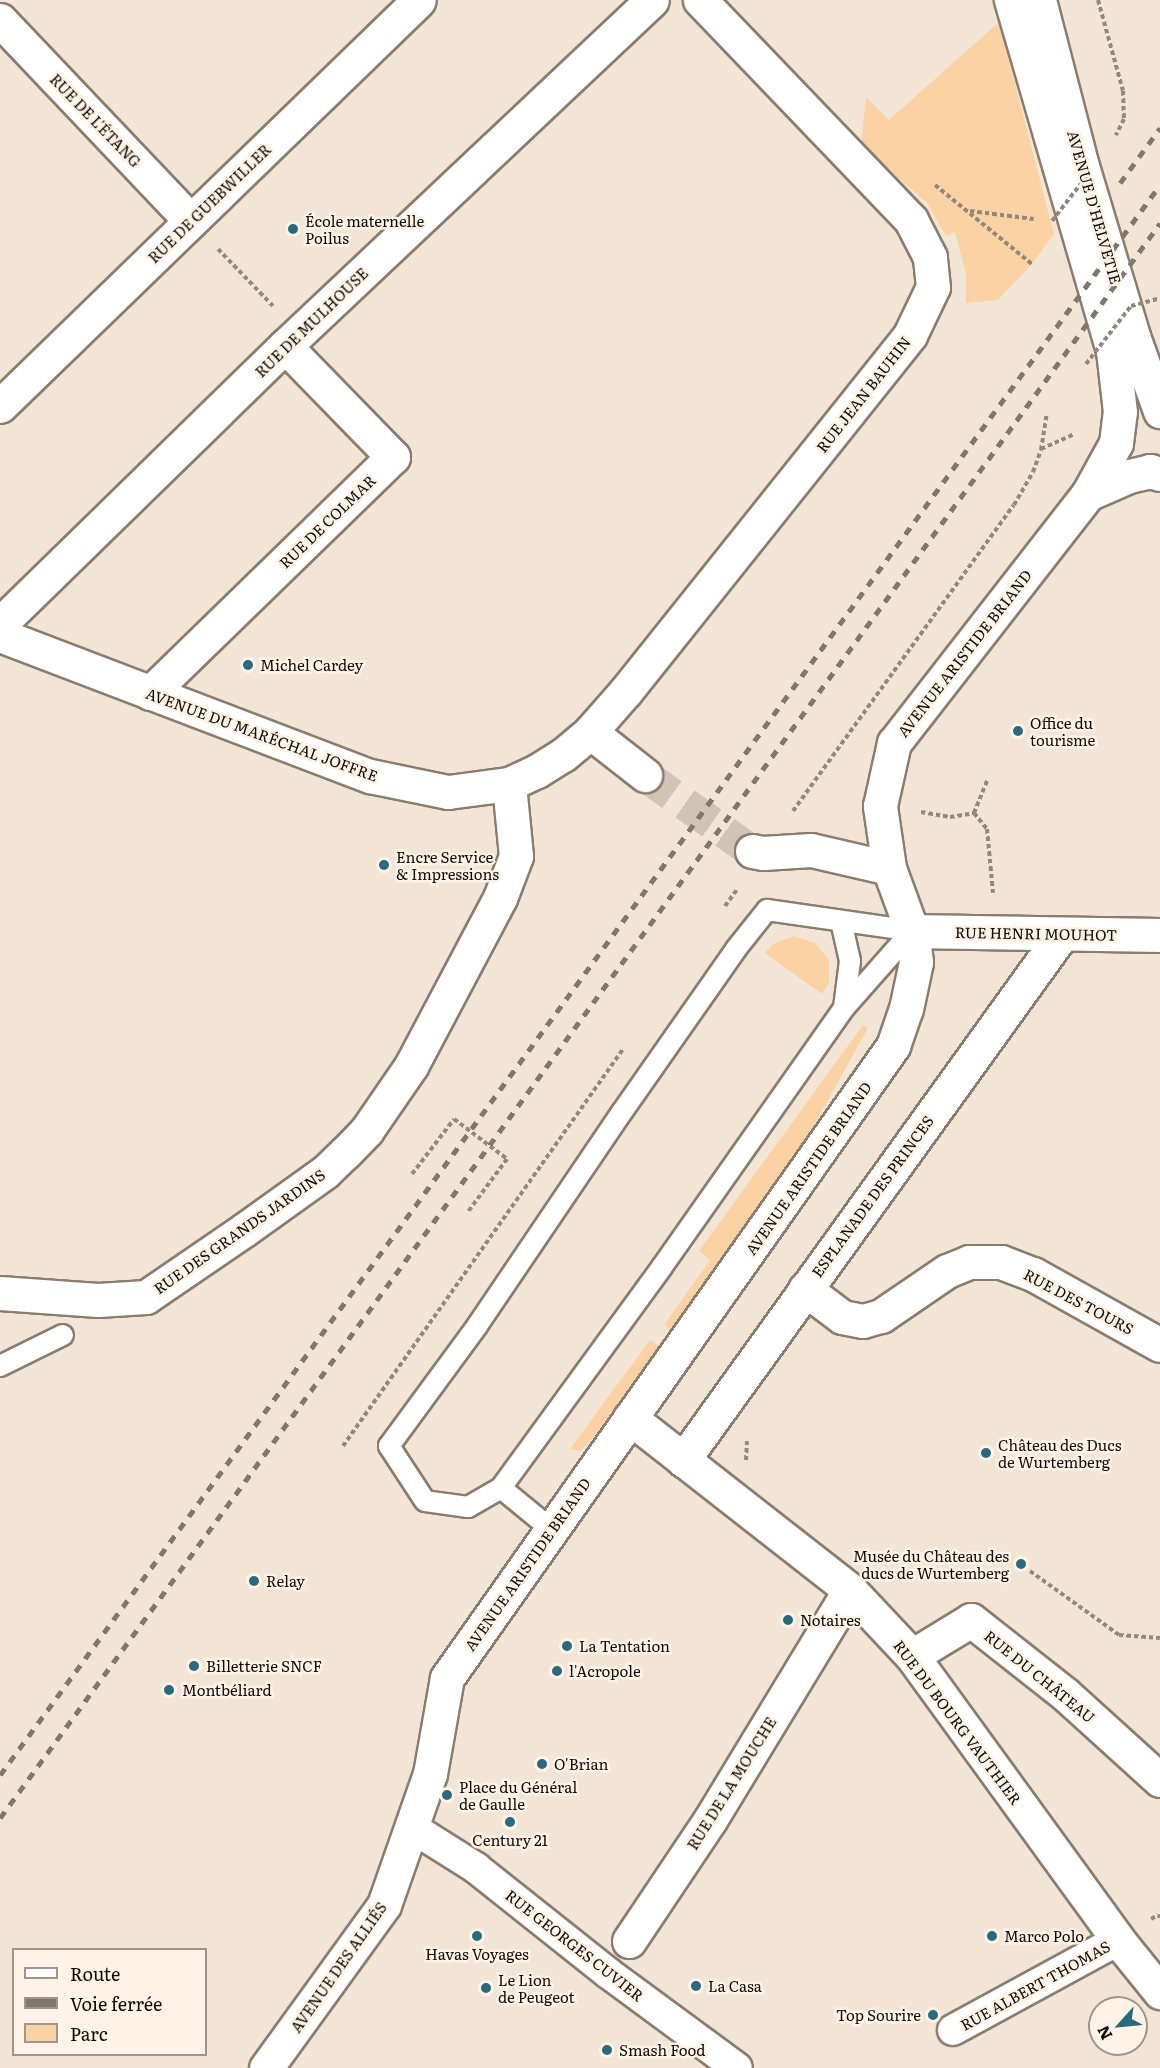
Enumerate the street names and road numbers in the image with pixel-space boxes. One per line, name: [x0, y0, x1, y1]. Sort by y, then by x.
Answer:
street label: RUE DE L'ÉTANG: [47, 70, 145, 170]
street label: AVENUE D'HELVETIE: [1064, 128, 1126, 286]
street label: RUE DE GUEBWILLER: [144, 140, 274, 266]
street label: RUE DE MULHOUSE: [251, 263, 371, 381]
street label: RUE JEAN BAUHIN: [812, 332, 914, 456]
street label: RUE DE COLMAR: [275, 471, 379, 571]
street label: AVENUE ARISTIDE BRIAND: [893, 566, 1035, 740]
street label: AVENUE DU MARÉCHAL JOFFRE: [144, 684, 380, 784]
street label: RUE HENRI MOUHOT: [955, 923, 1117, 943]
street label: AVENUE ARISTIDE BRIAND: [741, 1078, 875, 1258]
street label: ESPLANADE DES PRINCES: [807, 1112, 937, 1280]
street label: RUE DES GRANDS JARDINS: [150, 1165, 328, 1297]
street label: RUE DES TOURS: [1021, 1264, 1137, 1338]
street label: AVENUE ARISTIDE BRIAND: [460, 1474, 594, 1654]
street label: RUE DU CHÂTEAU: [981, 1626, 1099, 1726]
street label: RUE DU BOURG VAUTHIER: [890, 1636, 1026, 1808]
street label: RUE DE LA MOUCHE: [683, 1713, 779, 1853]
street label: RUE GEORGES CUVIER: [502, 1885, 648, 2005]
street label: AVENUE DES ALLIÉS: [286, 1898, 390, 2036]
street label: RUE ALBERT THOMAS: [957, 1936, 1113, 2034]

